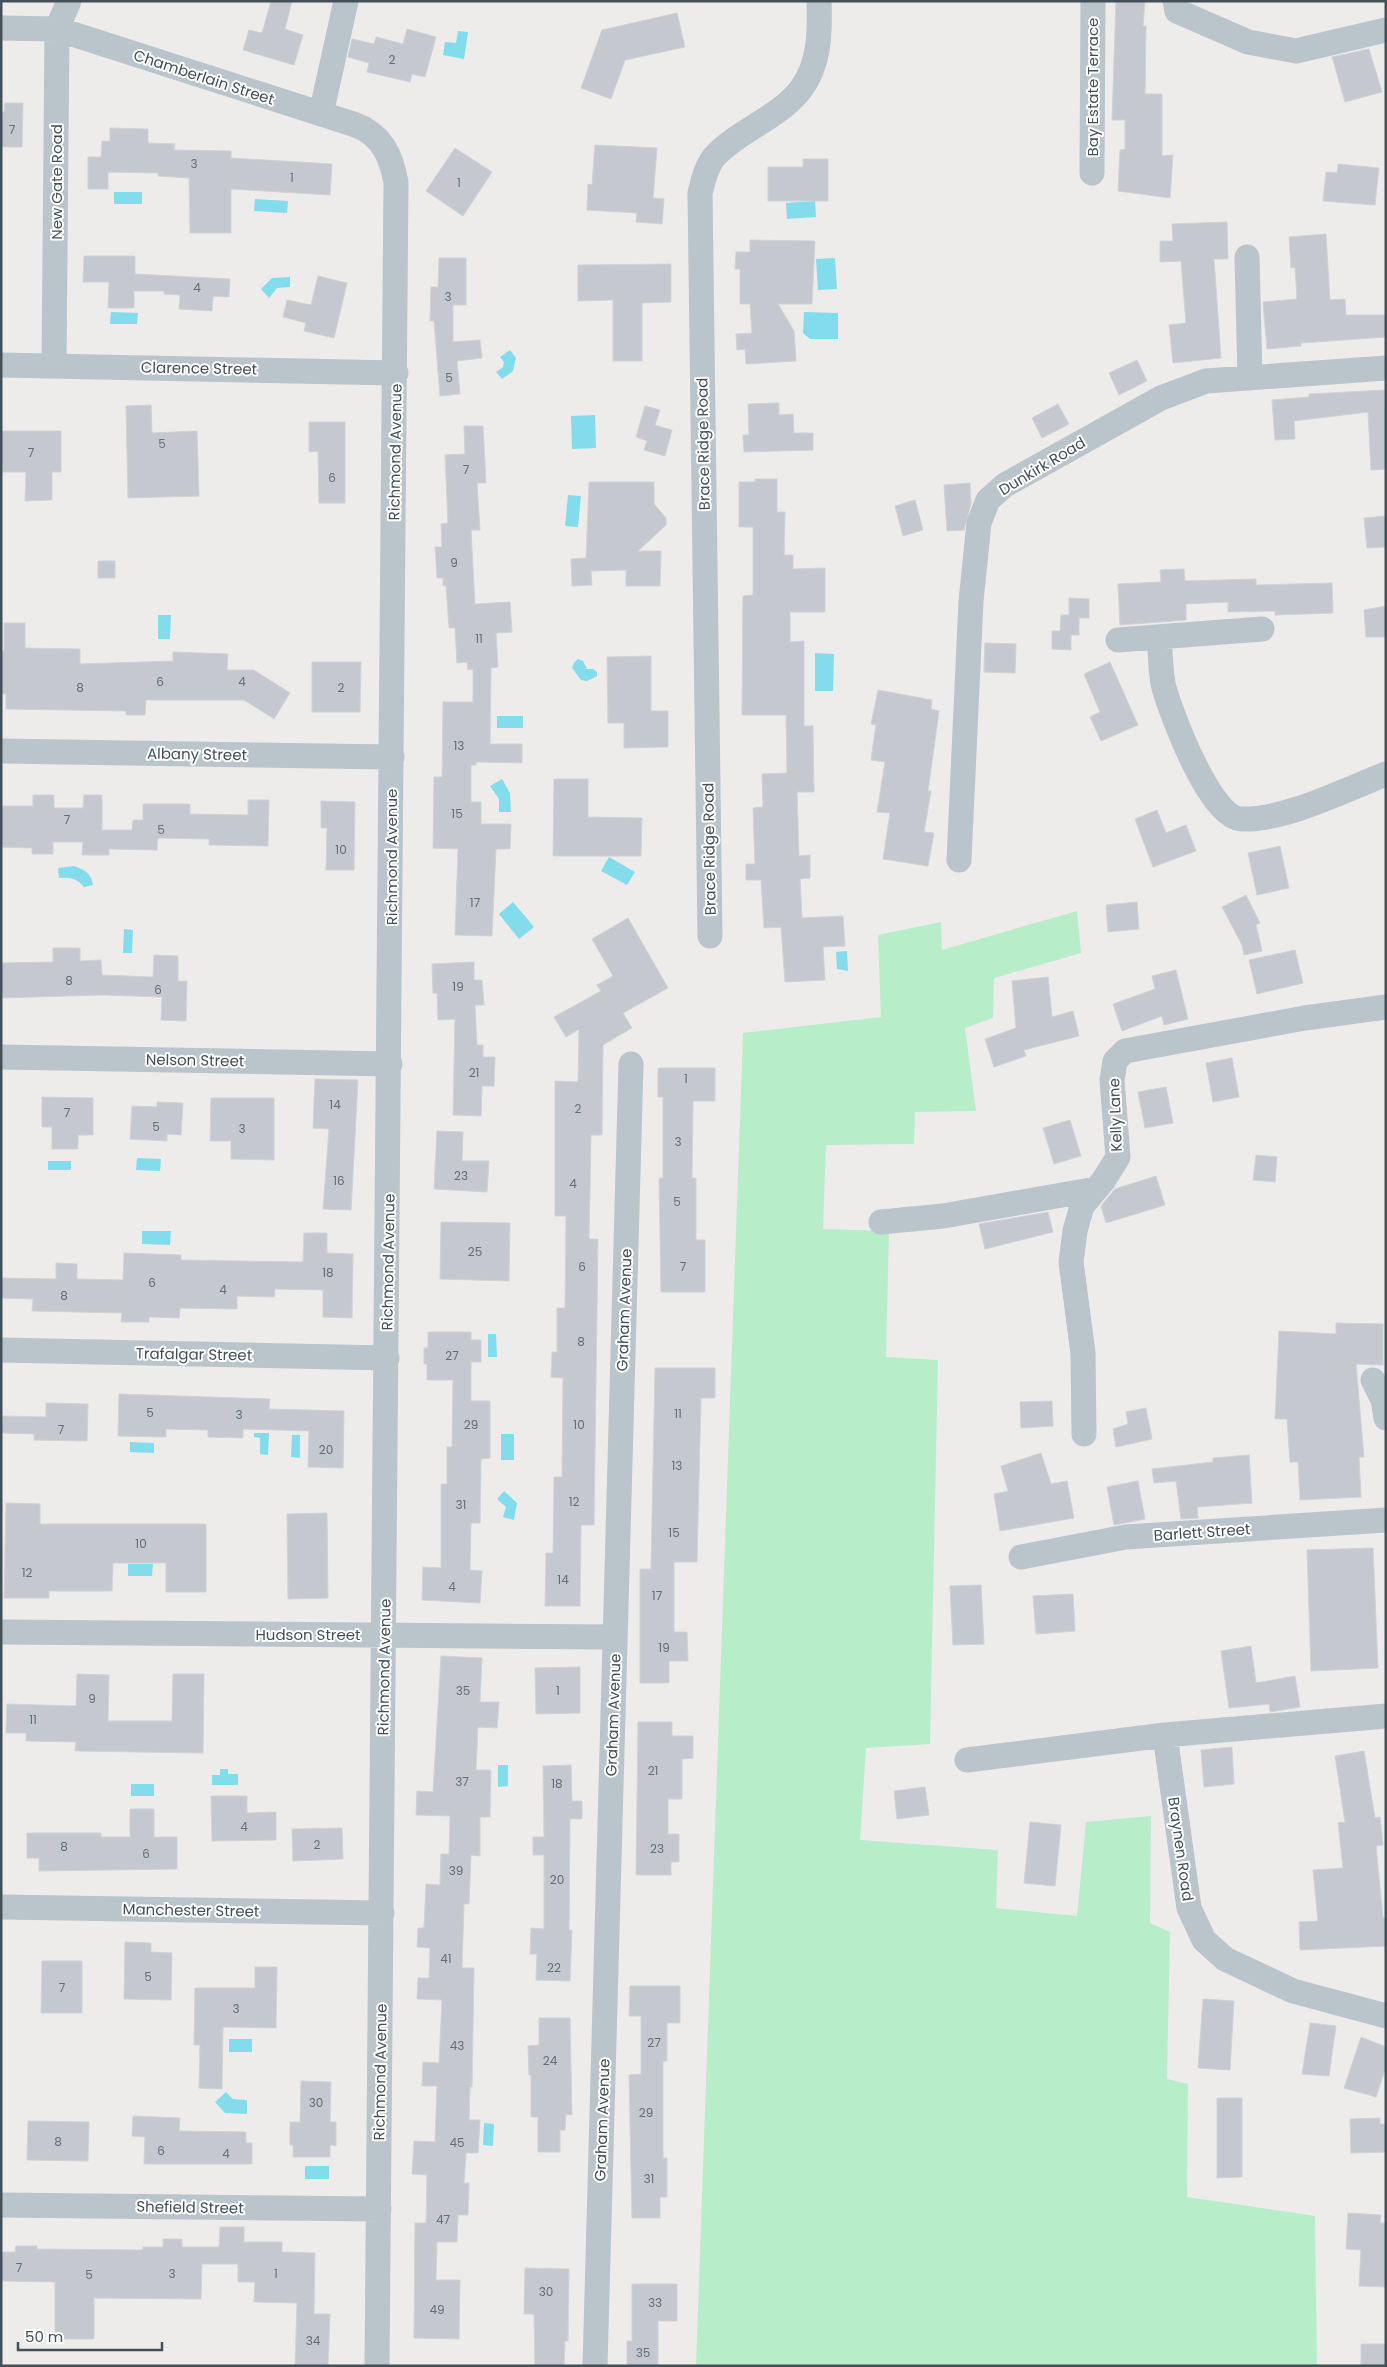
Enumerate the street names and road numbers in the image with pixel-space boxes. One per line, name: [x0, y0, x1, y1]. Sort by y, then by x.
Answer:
street label: Bay Estate Terrace: [1082, 18, 1103, 156]
street label: Chamberlain Street: [131, 44, 277, 110]
street label: New Gate Road: [46, 124, 67, 240]
street label: Clarence Street: [141, 356, 257, 380]
street label: Brace Ridge Road: [691, 377, 715, 511]
street label: Richmond Avenue: [383, 384, 407, 520]
street label: Dunkirk Road: [995, 432, 1089, 500]
street label: Albany Street: [147, 743, 247, 765]
street label: Brace Ridge Road: [697, 782, 721, 916]
street label: Richmond Avenue: [381, 789, 402, 925]
street label: Nelson Street: [146, 1049, 244, 1071]
street label: Kelly Lane: [1103, 1078, 1127, 1152]
street label: Richmond Avenue: [376, 1194, 400, 1330]
street label: Graham Avenue: [611, 1248, 637, 1372]
street label: Trafalgar Street: [136, 1342, 252, 1366]
street label: Barlett Street: [1153, 1518, 1251, 1546]
street label: Richmond Avenue: [372, 1599, 396, 1735]
street label: Hudson Street: [255, 1624, 361, 1645]
street label: Graham Avenue: [600, 1653, 626, 1777]
street label: Braynen Road: [1163, 1796, 1199, 1902]
street label: Manchester Street: [122, 1898, 260, 1922]
street label: Richmond Avenue: [368, 2004, 392, 2140]
street label: Graham Avenue: [589, 2058, 615, 2182]
street label: Shefield Street: [136, 2196, 244, 2218]

